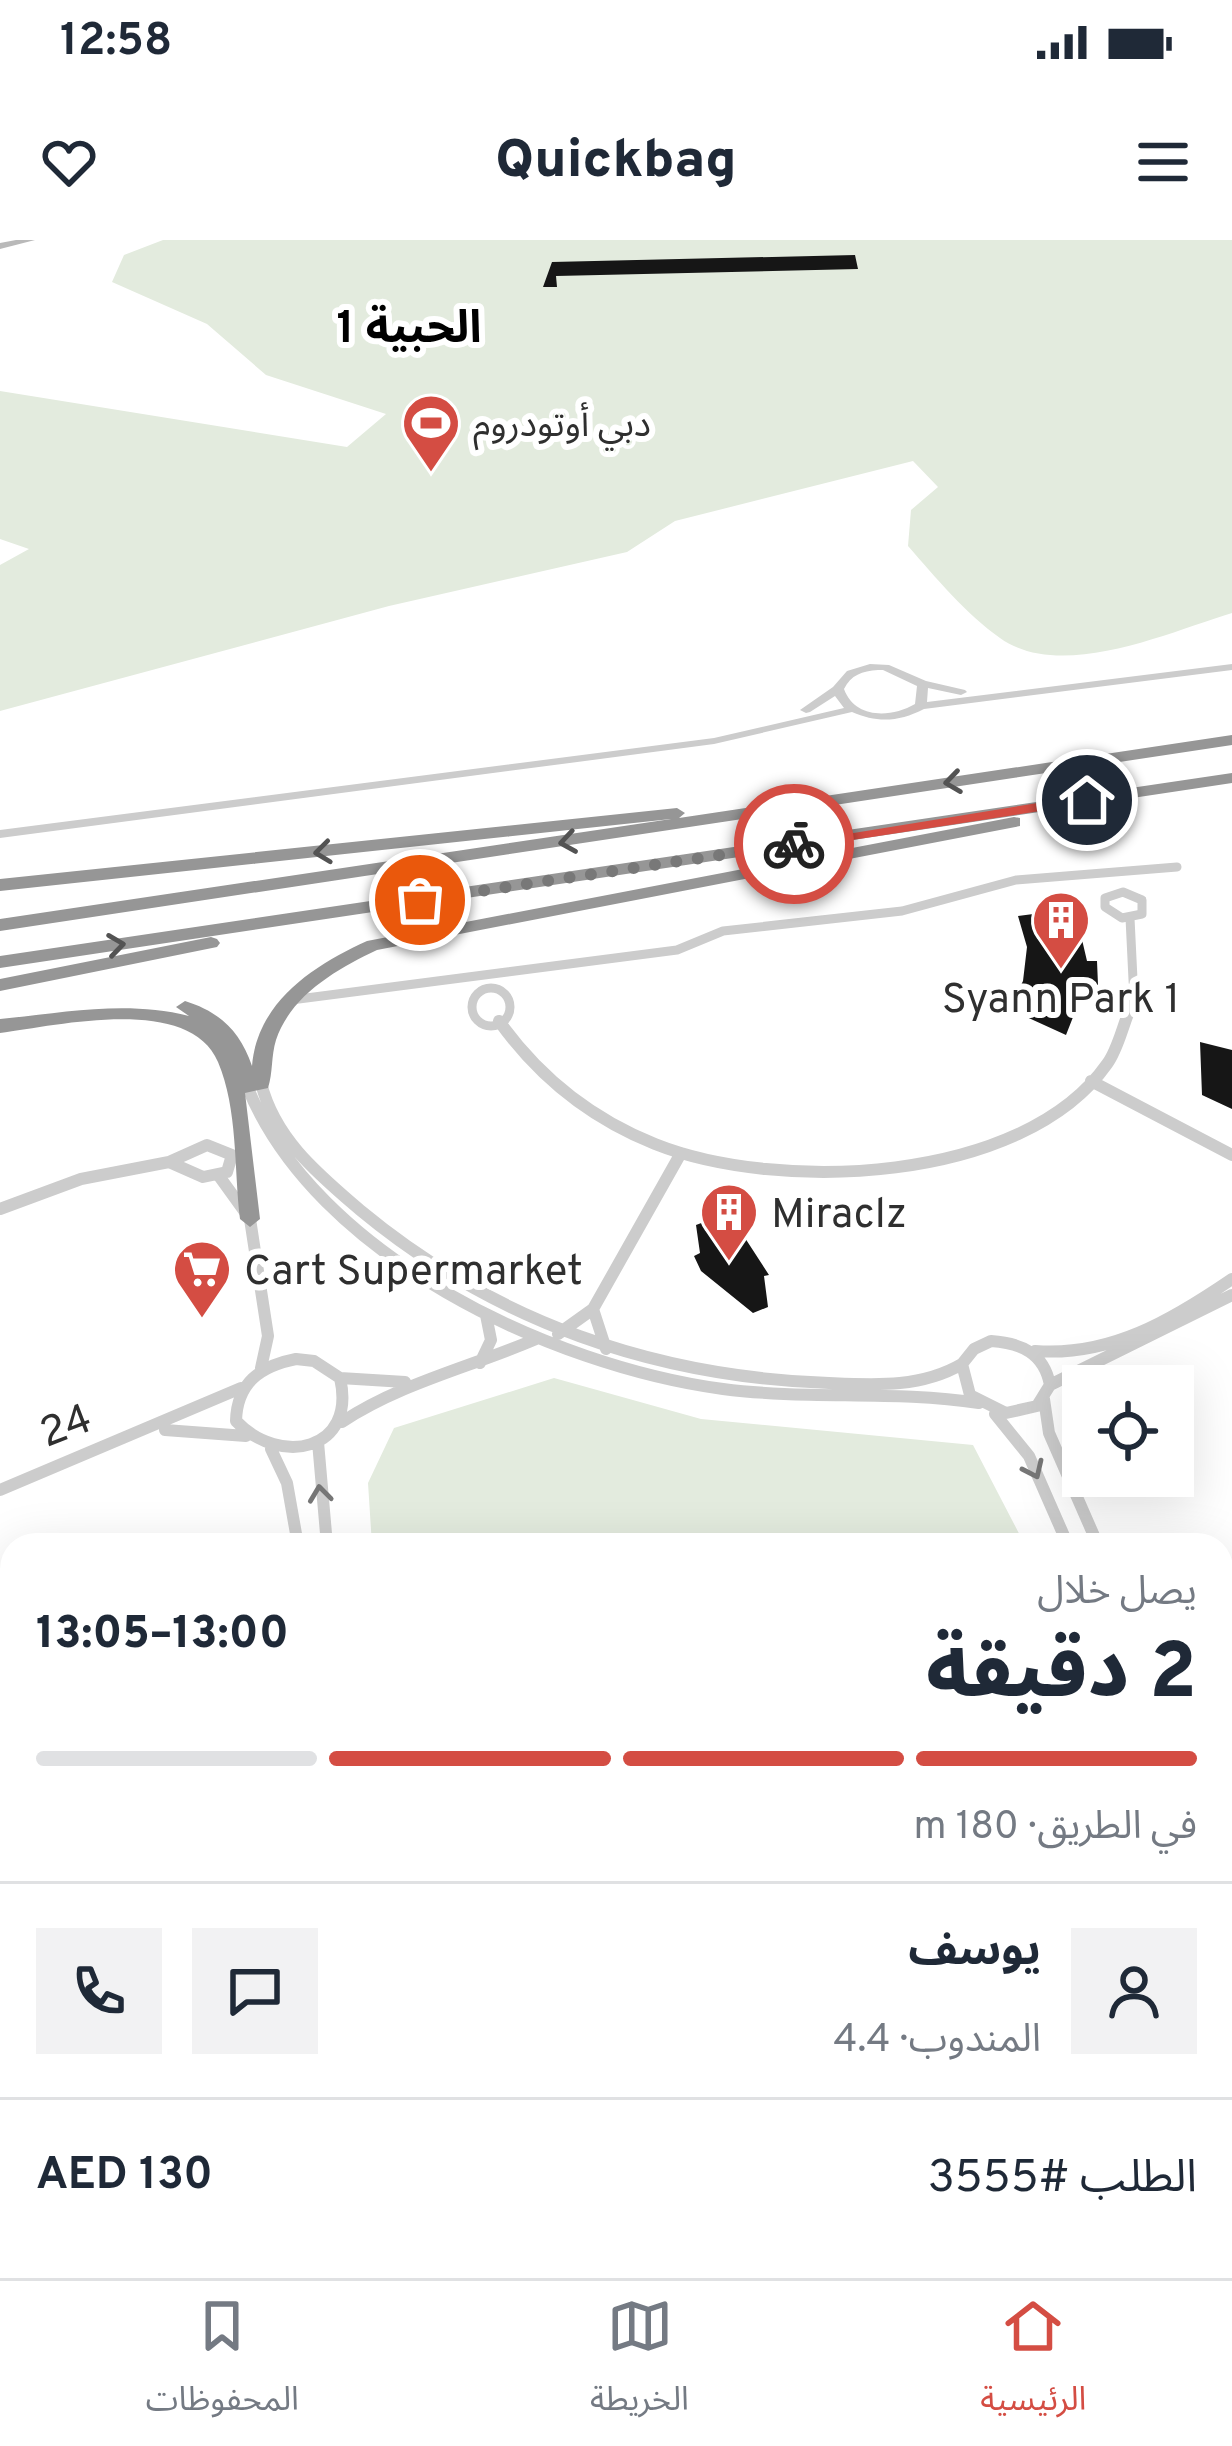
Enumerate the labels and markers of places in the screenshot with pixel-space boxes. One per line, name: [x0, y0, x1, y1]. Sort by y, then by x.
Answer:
sports icon: دبي أوتودروم: [400, 392, 462, 474]
place label: دبي أوتودروم: [473, 402, 651, 451]
pin: [1036, 749, 1138, 851]
pin: [369, 849, 471, 951]
building icon: Syann Park 1: [1030, 889, 1092, 971]
place label: Syann Park 1: [942, 975, 1180, 1028]
building icon: Miraclz: [698, 1181, 760, 1263]
place label: Miraclz: [771, 1190, 907, 1243]
supermarket icon: Cart Supermarket: [171, 1238, 233, 1320]
place label: Cart Supermarket: [244, 1247, 583, 1300]

